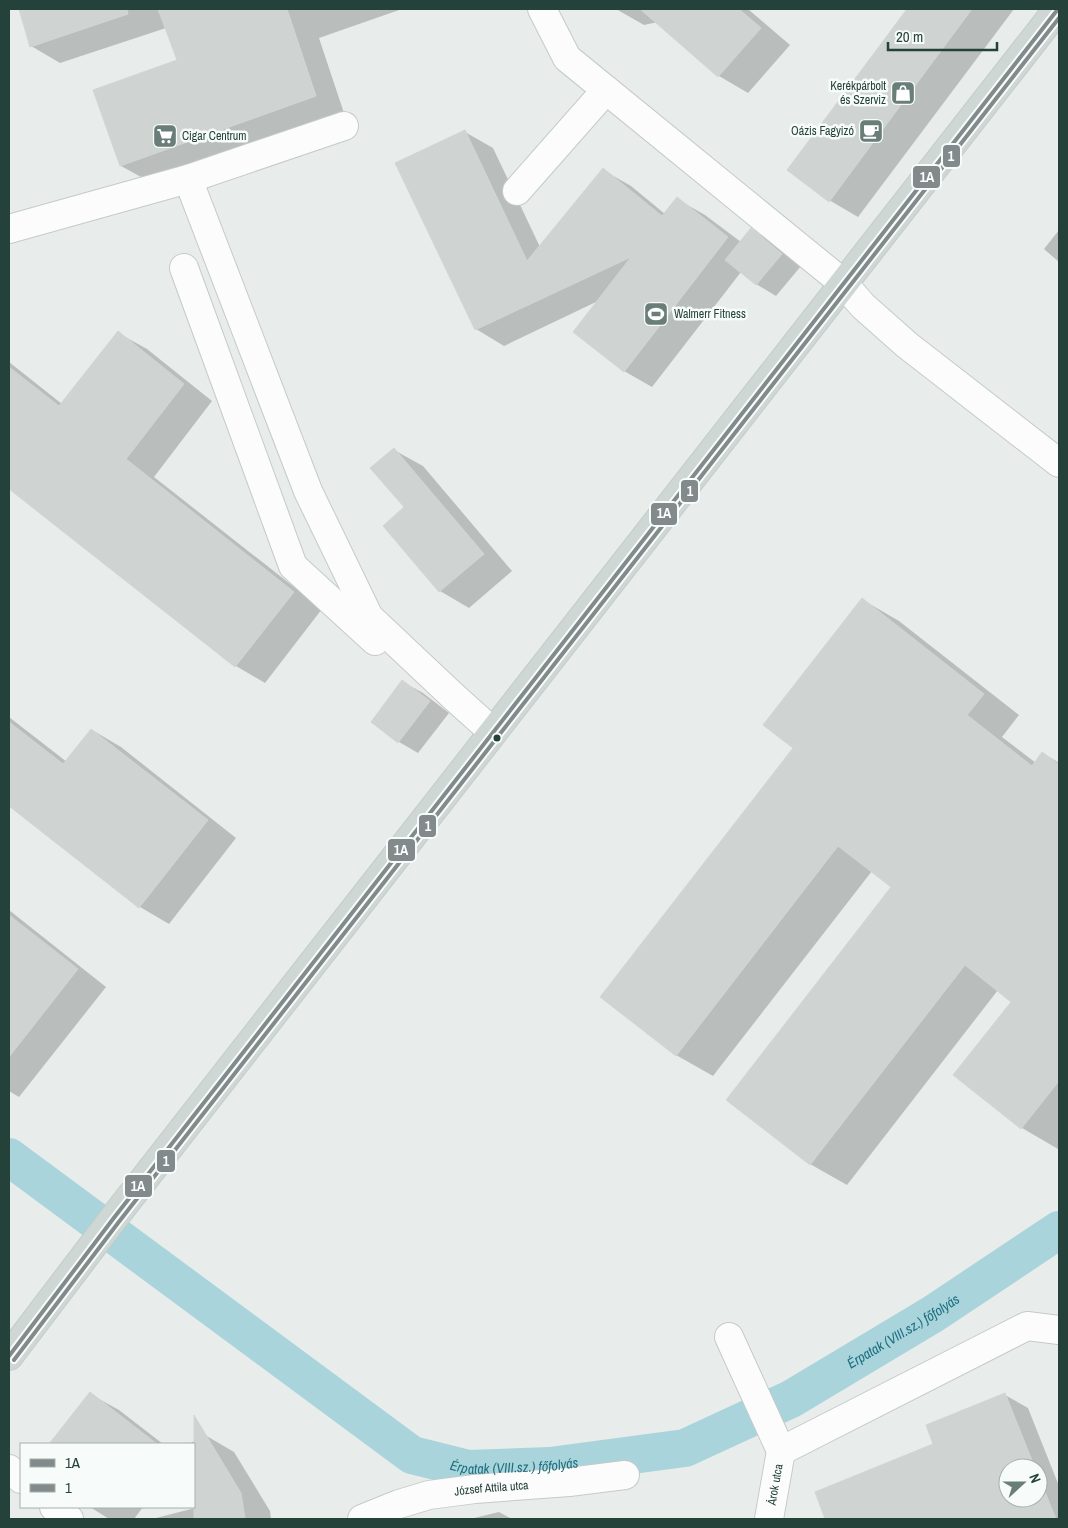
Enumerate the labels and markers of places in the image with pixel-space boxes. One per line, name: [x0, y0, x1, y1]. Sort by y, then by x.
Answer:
place label: Kerékpárbolt és Szerviz: [830, 78, 886, 108]
shop icon: Kerékpárbolt és Szerviz: [890, 80, 916, 106]
cafe icon: Oázis Fagyizó: [858, 118, 884, 144]
supermarket icon: Cigar Centrum: [152, 123, 178, 149]
place label: Oázis Fagyizó: [791, 123, 854, 139]
place label: Cigar Centrum: [182, 128, 247, 144]
sports icon: Walmerr Fitness: [643, 301, 669, 327]
place label: Walmerr Fitness: [674, 306, 746, 322]
unlabelled marker: [492, 733, 502, 743]

